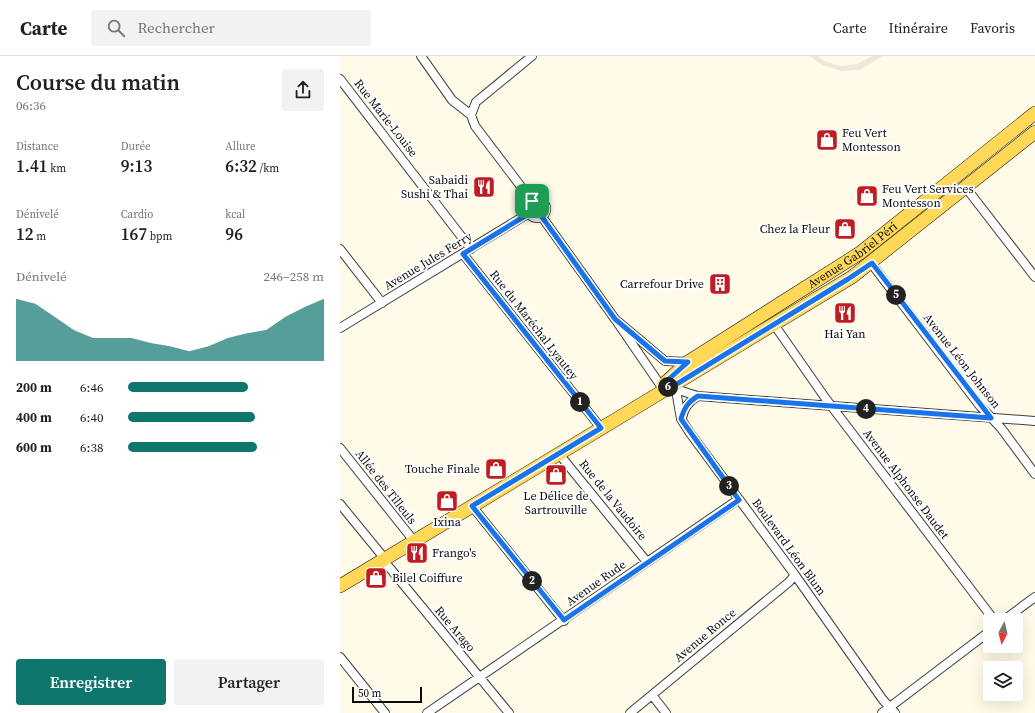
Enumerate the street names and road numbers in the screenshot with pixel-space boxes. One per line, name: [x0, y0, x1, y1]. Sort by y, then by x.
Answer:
street label: Rue Marie-Louise: [351, 76, 421, 160]
street label: Avenue Gabriel Péri: [804, 218, 901, 292]
street label: Avenue Jules Ferry: [381, 228, 476, 294]
street label: Rue du Maréchal Lyautey: [486, 267, 582, 384]
street label: Avenue Léon Johnson: [920, 310, 1004, 412]
street label: Avenue Alphonse Daudet: [859, 426, 953, 542]
street label: Allée des Tilleuls: [352, 446, 420, 528]
street label: Rue de la Vaudoire: [576, 456, 650, 544]
street label: Boulevard Léon Blum: [749, 496, 830, 599]
street label: Avenue Rude: [563, 556, 629, 610]
street label: Rue Arago: [431, 603, 479, 656]
street label: Avenue Ronce: [671, 605, 739, 665]

